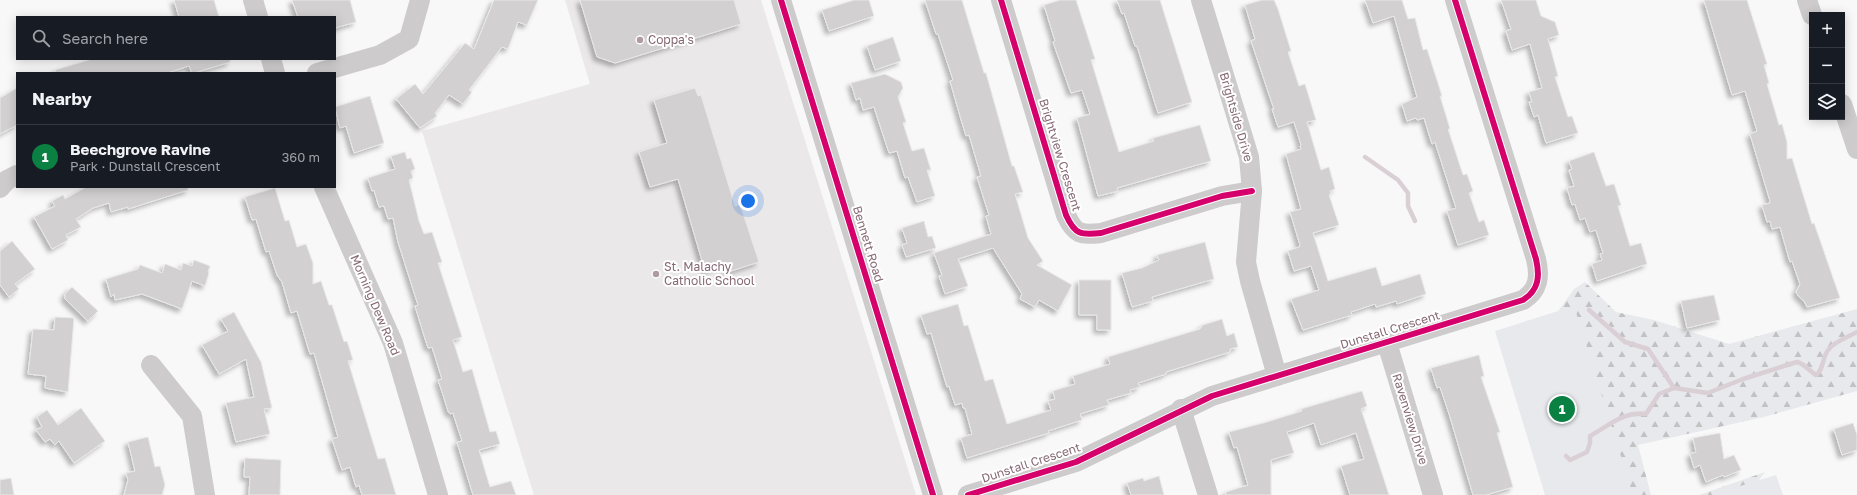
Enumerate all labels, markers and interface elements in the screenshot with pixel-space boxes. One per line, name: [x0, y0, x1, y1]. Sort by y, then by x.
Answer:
map controls: [1809, 12, 1845, 120]
button: +: [1809, 12, 1845, 48]
search box: [16, 16, 336, 60]
icon: search: [30, 27, 52, 49]
text: Search here: [62, 29, 148, 47]
place label: Coppa's: [648, 32, 694, 47]
marker: Coppa's: [635, 35, 645, 45]
button: −: [1809, 48, 1845, 84]
street label: Brightside Drive: [1217, 71, 1256, 163]
button: layers: [1809, 84, 1845, 120]
text: Nearby: [32, 88, 92, 109]
street label: Brightview Crescent: [1036, 97, 1085, 213]
text: Beechgrove Ravine: [70, 140, 211, 158]
text: 1: [42, 149, 48, 165]
text: 360 m: [282, 149, 320, 165]
text: Park · Dunstall Crescent: [70, 158, 220, 174]
your location: [738, 191, 758, 211]
street label: Bennett Road: [850, 204, 887, 284]
street label: Morning Dew Road: [347, 252, 403, 357]
place label: St. Malachy Catholic School: [664, 259, 755, 288]
marker: St. Malachy Catholic School: [651, 269, 661, 279]
street label: Dunstall Crescent: [1338, 307, 1442, 352]
street label: Ravenview Drive: [1390, 372, 1431, 466]
pin: 1: [1549, 394, 1575, 424]
street label: Dunstall Crescent: [979, 439, 1082, 486]

